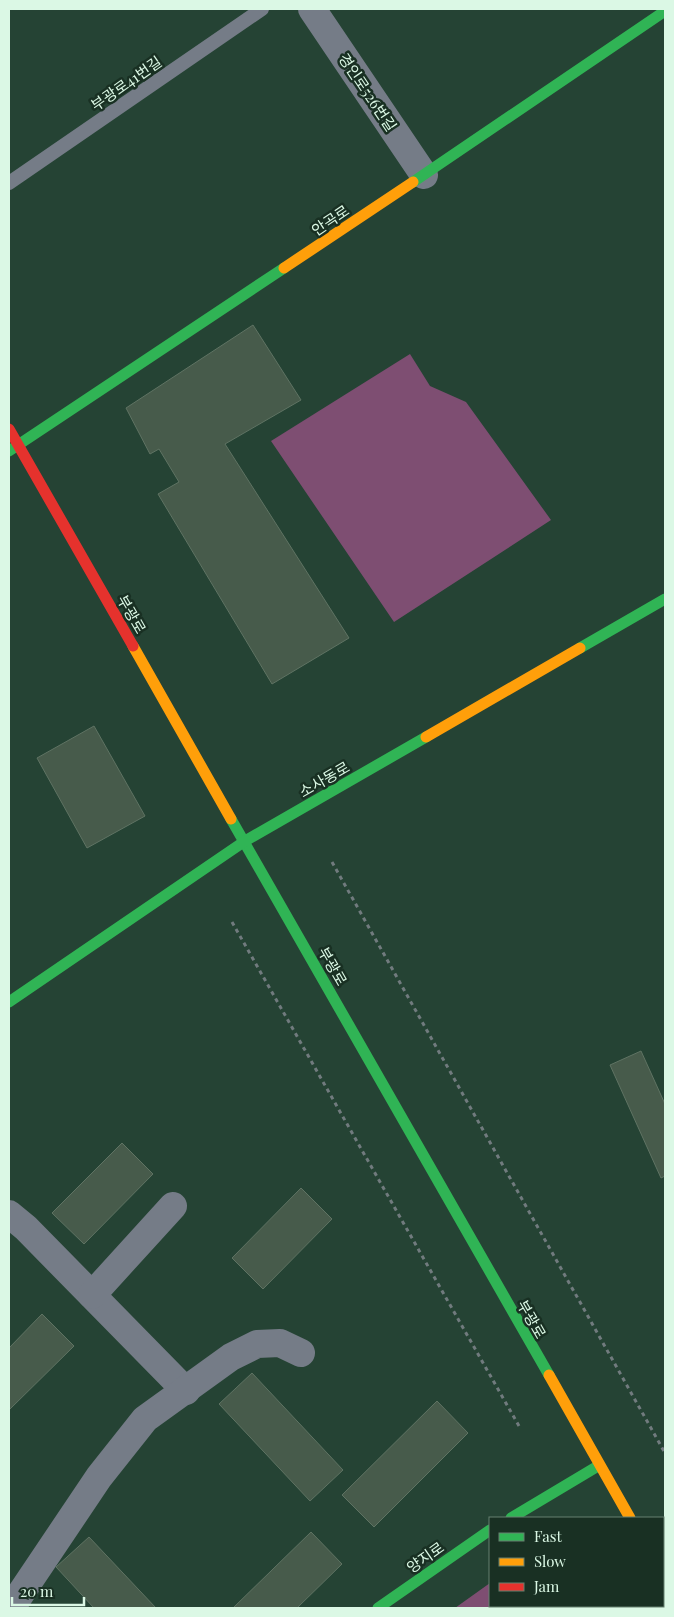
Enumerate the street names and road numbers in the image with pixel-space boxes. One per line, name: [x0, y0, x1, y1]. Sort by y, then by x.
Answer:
street label: 경인로526번길: [334, 49, 402, 135]
street label: 부광로41번길: [87, 51, 165, 115]
street label: 안곡로: [307, 200, 353, 240]
street label: 부광로: [113, 591, 151, 637]
street label: 소사동로: [295, 757, 353, 801]
street label: 부광로: [314, 943, 352, 989]
street label: 부광로: [513, 1296, 551, 1342]
street label: 양지로: [402, 1537, 448, 1577]

